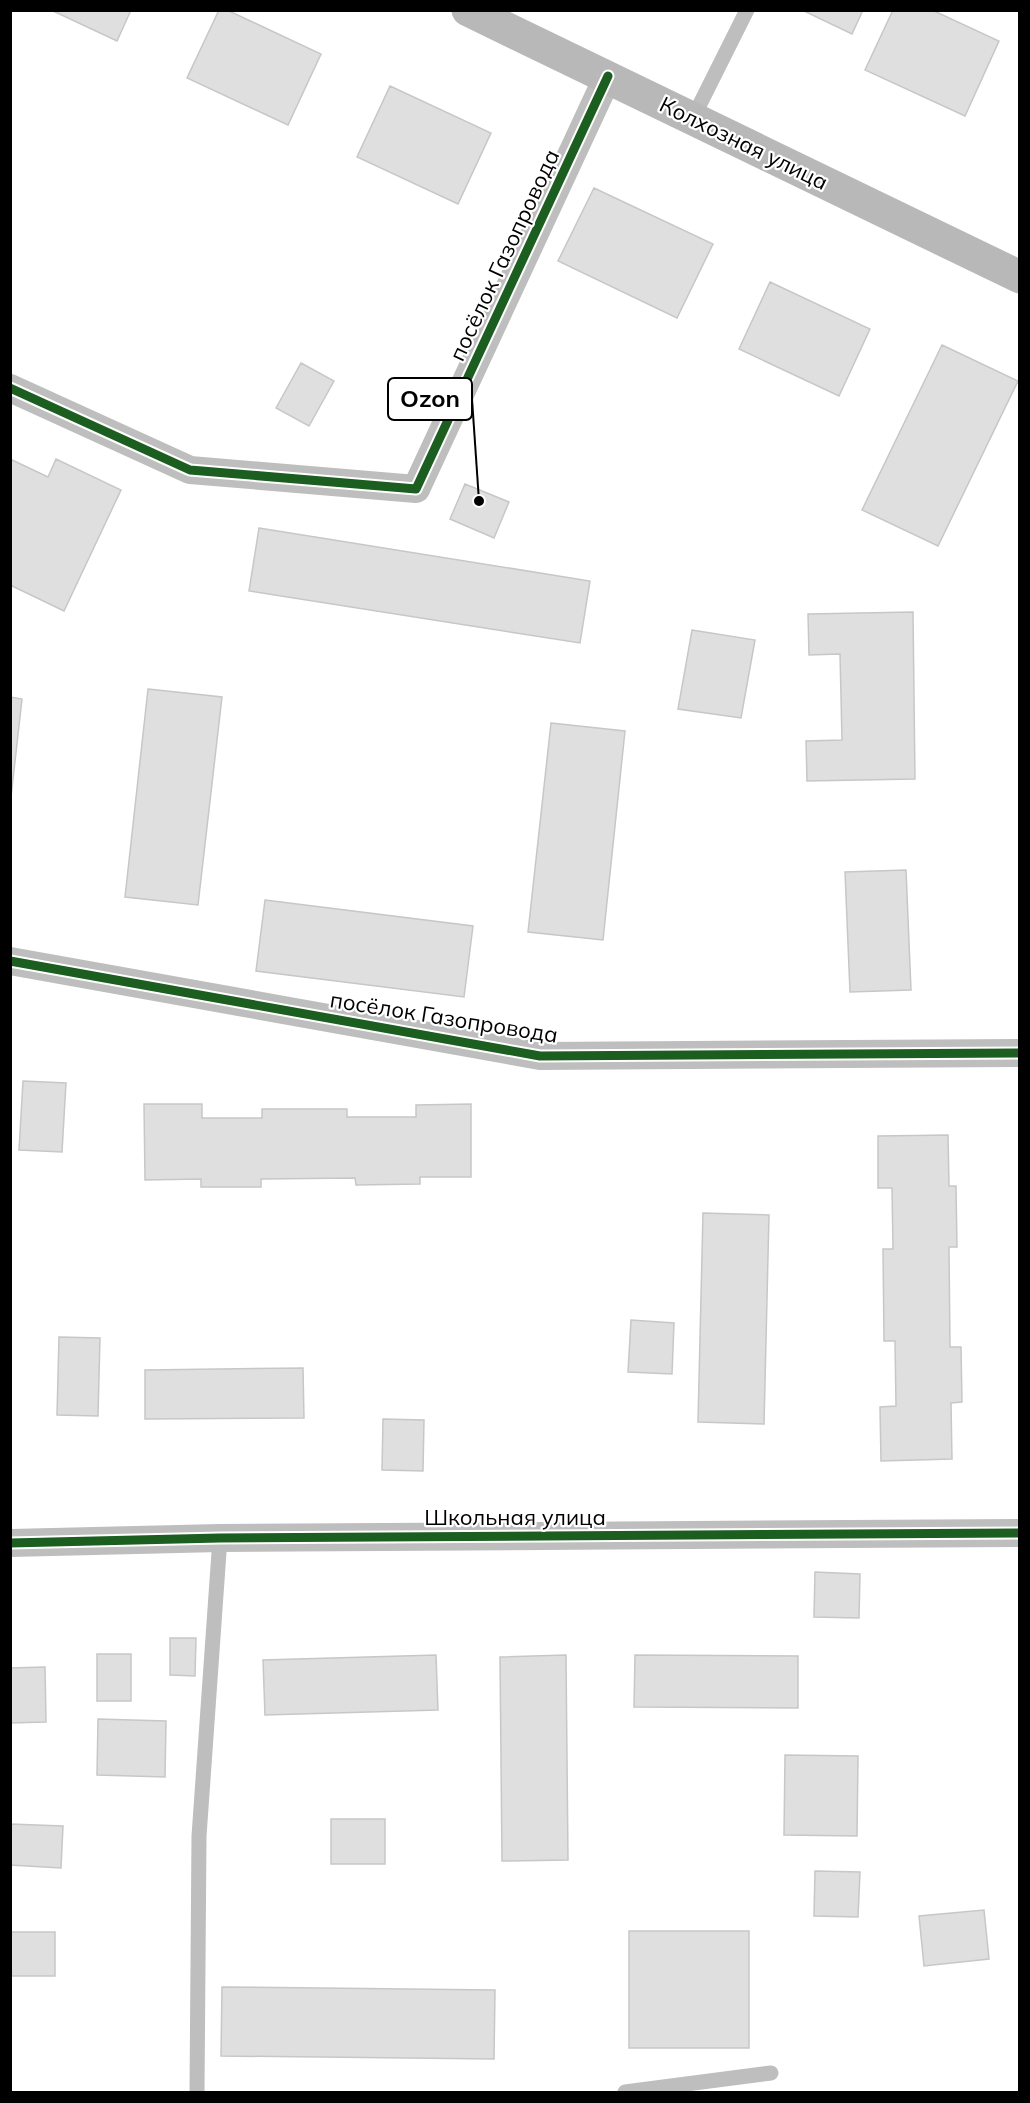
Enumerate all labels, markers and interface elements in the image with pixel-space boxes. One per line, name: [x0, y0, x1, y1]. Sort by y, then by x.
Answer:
street label: Колхозная улица: [655, 90, 833, 196]
street label: посёлок Газопровода: [443, 145, 565, 365]
callout: Ozon: [388, 378, 472, 420]
text: Ozon: [400, 383, 460, 413]
street label: посёлок Газопровода: [328, 985, 560, 1049]
street label: Школьная улица: [424, 1503, 606, 1531]

